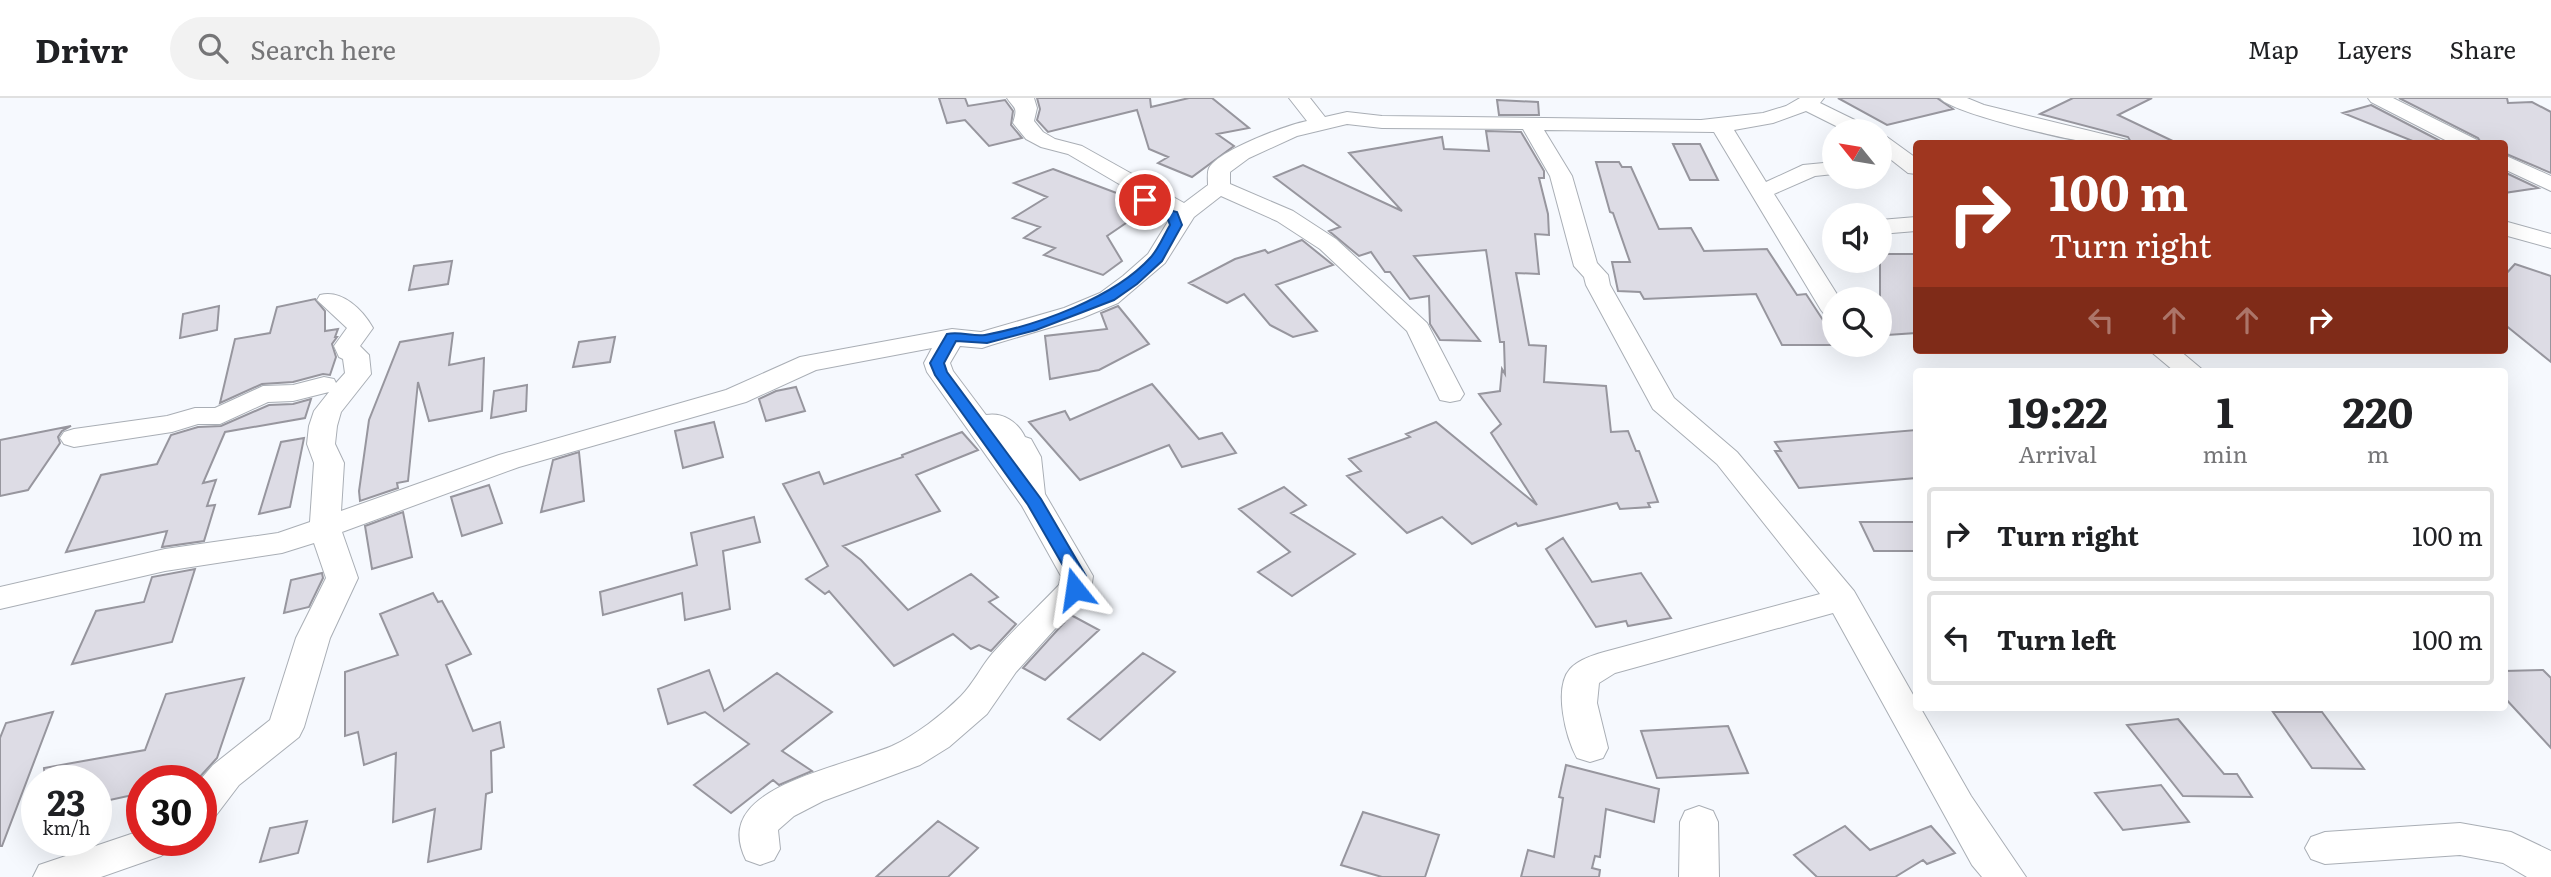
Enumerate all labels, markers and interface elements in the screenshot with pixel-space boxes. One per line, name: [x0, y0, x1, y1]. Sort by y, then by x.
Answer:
search box: [170, 17, 660, 80]
text: Drivr: [35, 24, 128, 73]
icon: search: [194, 29, 232, 67]
text: Search here: [250, 29, 396, 68]
text: Map: [2248, 31, 2299, 66]
text: Layers: [2337, 31, 2411, 66]
text: Share: [2449, 31, 2516, 66]
north arrow: [1822, 119, 1892, 189]
map controls: [1822, 119, 1892, 357]
text: 100 m: [2049, 153, 2188, 226]
icon: right: [1934, 168, 2025, 259]
pin: [1115, 170, 1175, 230]
icon: arrive: [1126, 181, 1164, 219]
button: sound: [1822, 203, 1892, 273]
text: Turn right: [2049, 220, 2211, 268]
button: search: [1822, 287, 1892, 357]
icon: left: [2082, 301, 2120, 339]
icon: ahead: [2155, 301, 2193, 339]
icon: ahead: [2228, 301, 2266, 339]
icon: right: [2301, 301, 2339, 339]
text: 19:22: [2008, 379, 2108, 441]
text: 1: [2216, 379, 2234, 441]
text: 220: [2342, 379, 2413, 441]
text: Arrival: [2019, 436, 2097, 470]
text: min: [2203, 436, 2248, 470]
text: m: [2367, 436, 2389, 470]
icon: right: [1938, 515, 1976, 553]
text: Turn right: [1997, 515, 2139, 554]
text: 100 m: [2412, 515, 2483, 554]
position arrow: [1038, 552, 1112, 626]
icon: left: [1938, 619, 1976, 657]
text: Turn left: [1997, 619, 2116, 658]
text: 100 m: [2412, 619, 2483, 658]
speed limit sign: 30: [126, 765, 217, 856]
text: 23: [47, 775, 86, 827]
text: km/h: [43, 814, 90, 841]

